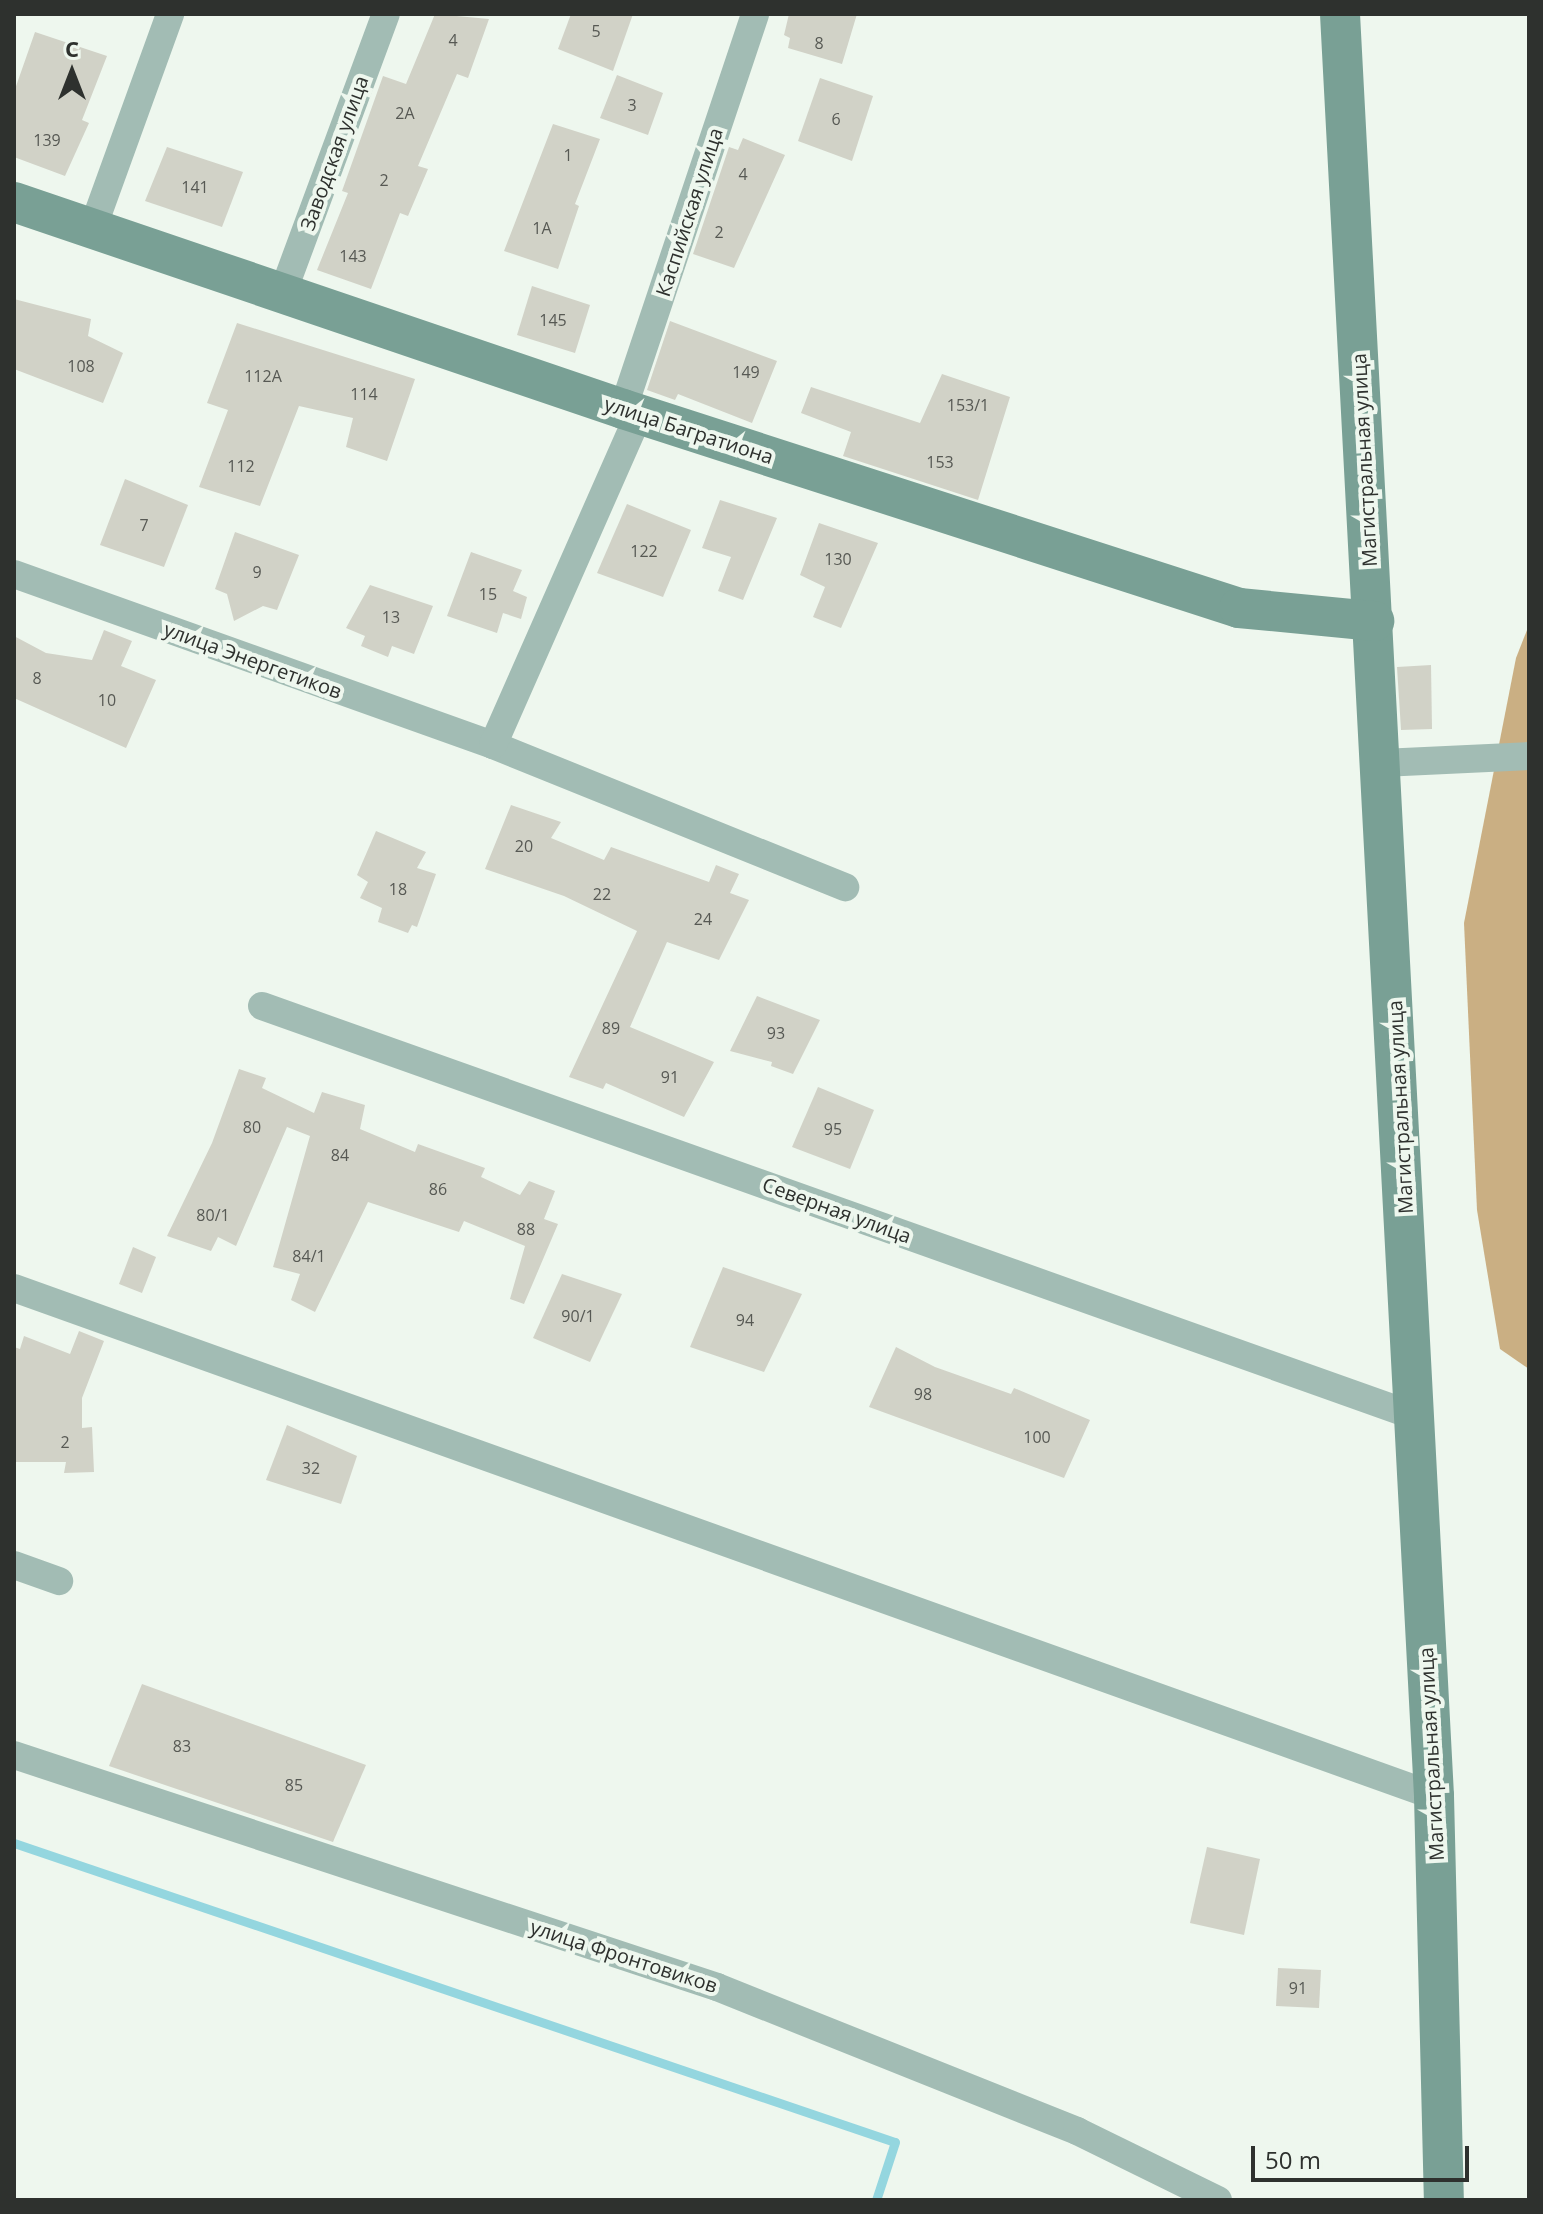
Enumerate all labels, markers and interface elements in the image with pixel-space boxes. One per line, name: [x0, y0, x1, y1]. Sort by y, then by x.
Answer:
house number: 5: [591, 21, 601, 41]
house number: 4: [448, 30, 458, 50]
north arrow: [32, 32, 112, 112]
text: С: [65, 33, 79, 63]
house number: 8: [814, 33, 824, 53]
street label: Заводская улица: [295, 72, 373, 234]
house number: 3: [627, 95, 637, 115]
house number: 2А: [395, 103, 415, 123]
house number: 6: [831, 109, 841, 129]
street label: Каспийская улица: [650, 125, 728, 299]
house number: 139: [33, 130, 61, 150]
house number: 1: [563, 145, 573, 165]
house number: 4: [738, 164, 748, 184]
house number: 2: [379, 170, 389, 190]
house number: 141: [181, 177, 209, 197]
house number: 1А: [532, 218, 552, 238]
house number: 2: [714, 222, 724, 242]
house number: 143: [339, 246, 367, 266]
house number: 145: [539, 310, 567, 330]
street label: Магистральная улица: [1346, 353, 1382, 567]
house number: 108: [67, 356, 95, 376]
house number: 149: [732, 362, 760, 382]
house number: 112А: [244, 366, 282, 386]
house number: 114: [350, 384, 378, 404]
street label: улица Багратиона: [601, 391, 777, 469]
house number: 153/1: [947, 395, 989, 415]
house number: 153: [926, 452, 954, 472]
house number: 112: [227, 456, 255, 476]
house number: 7: [139, 515, 149, 535]
house number: 122: [630, 541, 658, 561]
house number: 130: [824, 549, 852, 569]
house number: 9: [252, 562, 262, 582]
house number: 15: [479, 584, 497, 604]
house number: 13: [382, 607, 400, 627]
street label: улица Энергетиков: [161, 617, 345, 703]
house number: 8: [32, 668, 42, 688]
house number: 10: [98, 690, 116, 710]
house number: 20: [515, 836, 533, 856]
house number: 18: [389, 879, 407, 899]
house number: 22: [593, 884, 611, 904]
house number: 24: [694, 909, 712, 929]
street label: Магистральная улица: [1382, 1000, 1418, 1214]
house number: 89: [602, 1018, 620, 1038]
house number: 93: [767, 1023, 785, 1043]
house number: 91: [661, 1067, 679, 1087]
house number: 80: [243, 1117, 261, 1137]
house number: 95: [824, 1119, 842, 1139]
house number: 84: [331, 1145, 349, 1165]
street label: Северная улица: [759, 1172, 915, 1248]
house number: 86: [429, 1179, 447, 1199]
house number: 80/1: [196, 1205, 230, 1225]
house number: 88: [517, 1219, 535, 1239]
house number: 84/1: [292, 1246, 326, 1266]
house number: 90/1: [561, 1306, 595, 1326]
house number: 94: [736, 1310, 754, 1330]
house number: 98: [914, 1384, 932, 1404]
house number: 100: [1023, 1427, 1051, 1447]
house number: 2: [60, 1432, 70, 1452]
house number: 32: [302, 1458, 320, 1478]
street label: Магистральная улица: [1413, 1647, 1449, 1861]
house number: 83: [173, 1736, 191, 1756]
house number: 85: [285, 1775, 303, 1795]
street label: улица Фронтовиков: [527, 1914, 721, 1998]
house number: 91: [1289, 1978, 1307, 1998]
scale bar: [1255, 2130, 1473, 2180]
text: 50 m: [1265, 2143, 1321, 2176]

